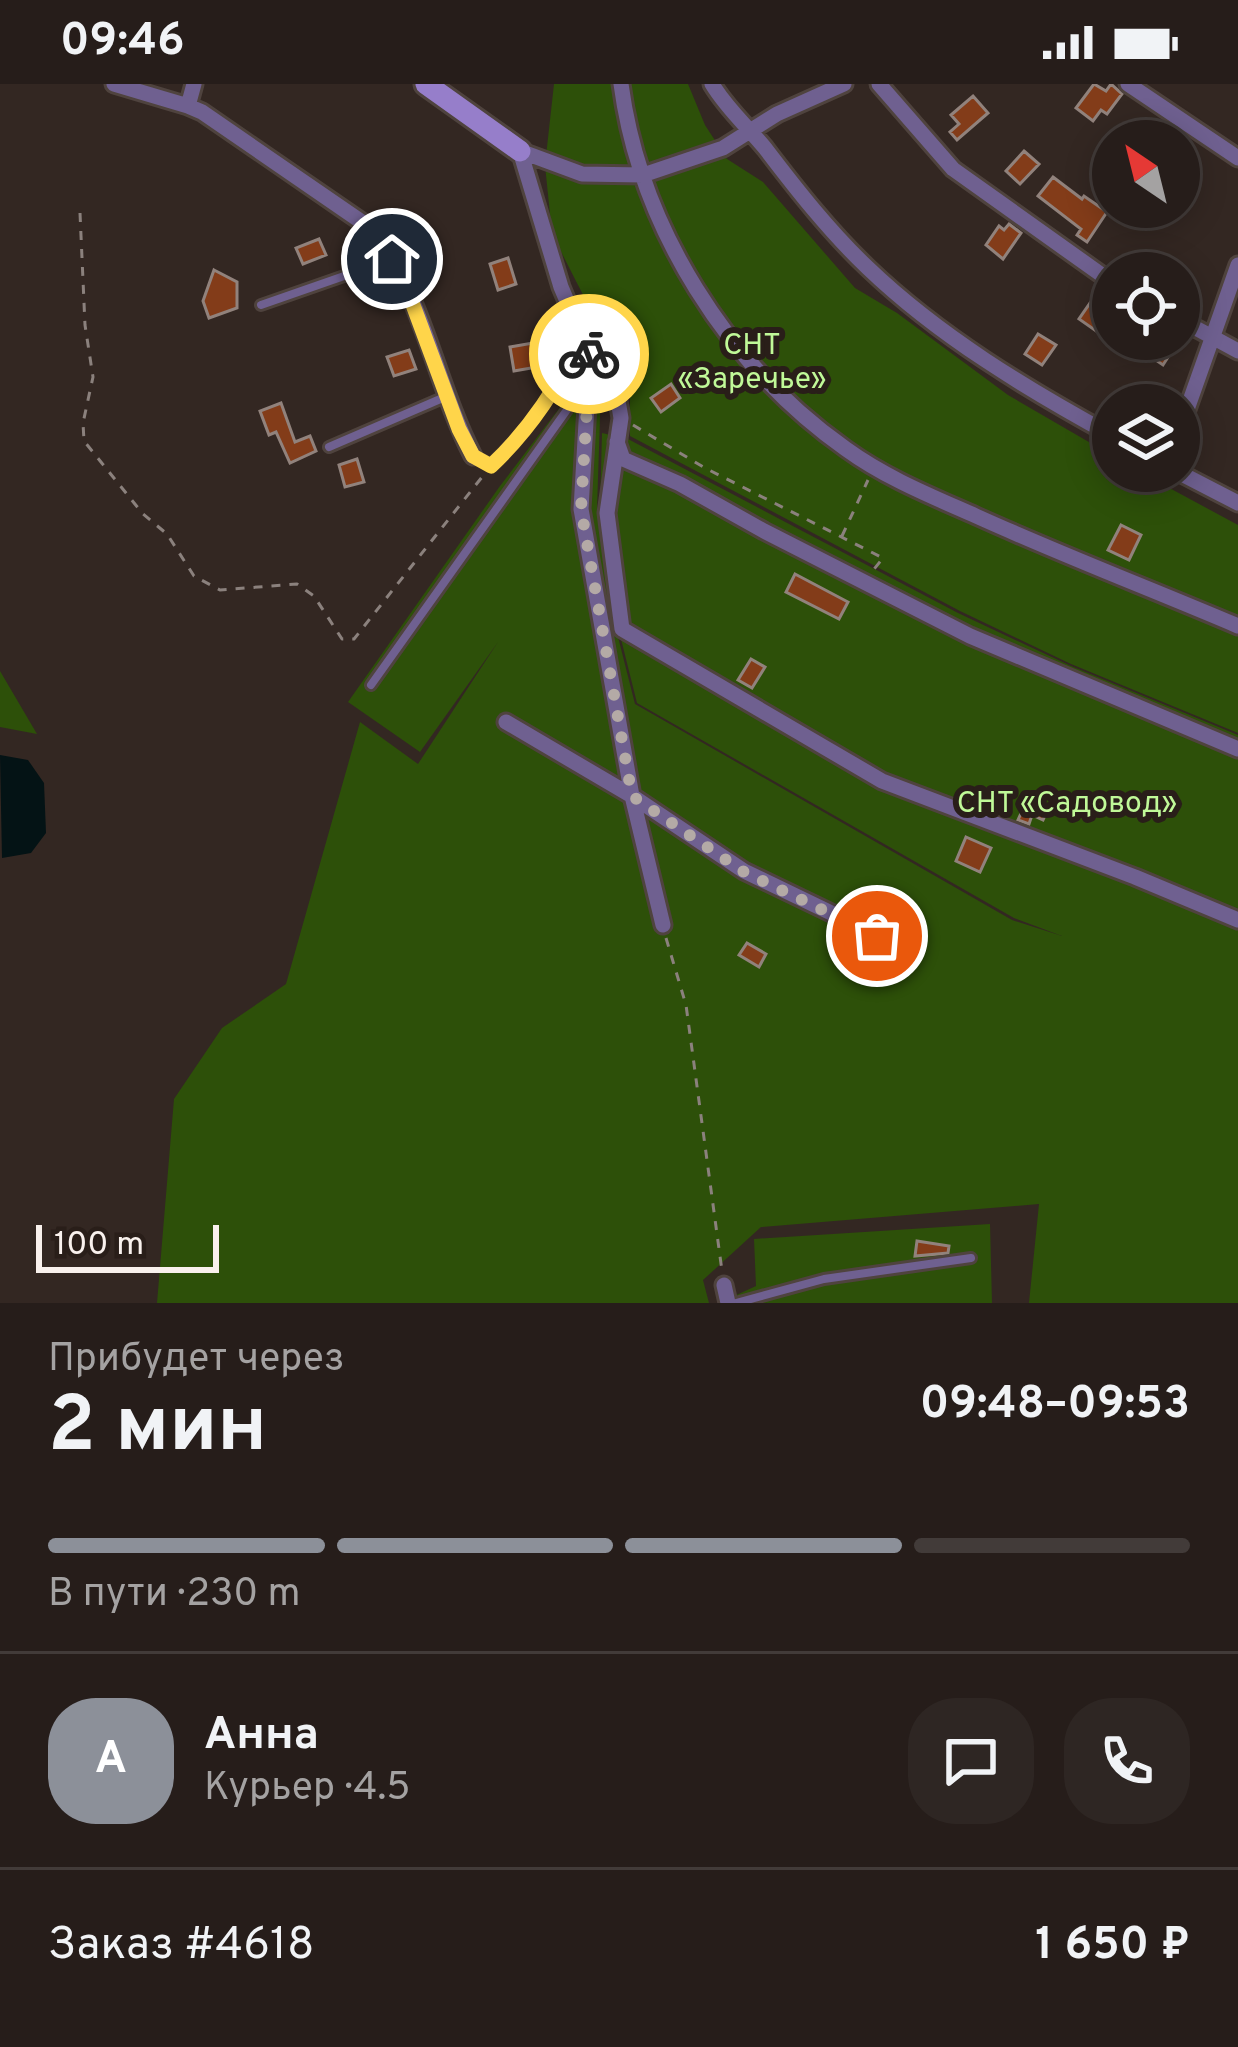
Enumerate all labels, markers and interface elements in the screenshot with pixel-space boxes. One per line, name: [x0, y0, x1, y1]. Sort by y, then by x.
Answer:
text: 09:46: [60, 14, 185, 71]
north arrow: [1092, 120, 1200, 228]
map controls: [1092, 120, 1200, 492]
pin: [341, 208, 443, 310]
icon: home: [359, 226, 425, 292]
button: locate: [1092, 252, 1200, 360]
courier: [529, 294, 649, 414]
icon: bike: [556, 321, 622, 387]
park label: СНТ «Заречье»: [678, 328, 826, 399]
button: layers: [1092, 384, 1200, 492]
park label: СНТ «Садовод»: [957, 786, 1177, 823]
pin: [826, 885, 928, 987]
icon: bag: [844, 903, 910, 969]
scale bar: [36, 1219, 219, 1272]
text: 100 m: [54, 1225, 144, 1267]
text: Прибудет через: [48, 1336, 345, 1385]
text: 09:48–09:53: [920, 1377, 1190, 1434]
text: 2 мин: [48, 1380, 267, 1479]
text: В пути · 230 m: [48, 1571, 300, 1620]
button: chat: [908, 1698, 1034, 1824]
button: phone: [1064, 1698, 1190, 1824]
text: Анна: [204, 1708, 319, 1765]
text: А: [95, 1732, 127, 1789]
text: Курьер · 4.5: [204, 1765, 410, 1814]
text: Заказ #4618: [48, 1918, 314, 1975]
text: 1 650 ₽: [1035, 1918, 1190, 1975]

